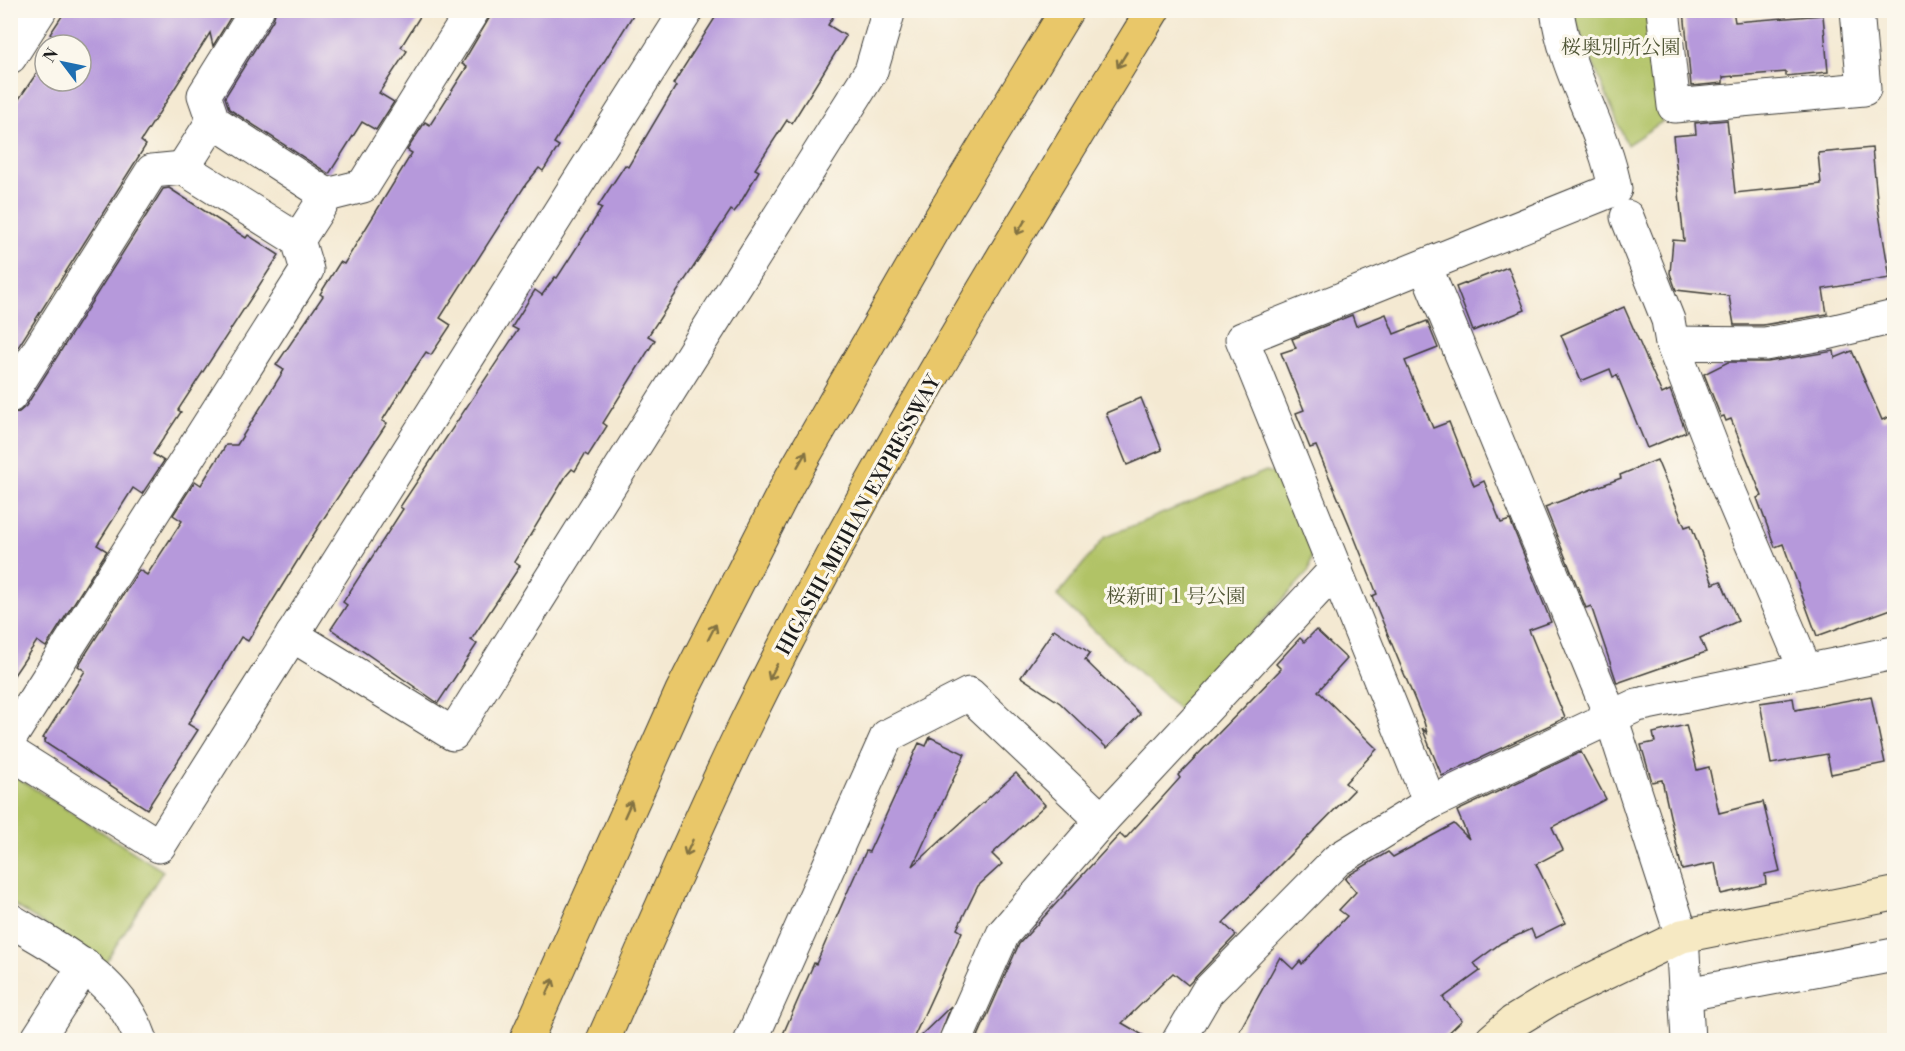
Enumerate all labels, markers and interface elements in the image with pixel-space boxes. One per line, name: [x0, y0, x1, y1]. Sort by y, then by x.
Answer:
north arrow: [33, 33, 93, 93]
park label: 桜奥別所公園: [1561, 36, 1681, 61]
text: N: [39, 45, 63, 66]
one-way arrow: [1116, 51, 1128, 68]
one-way arrow: [1014, 218, 1026, 235]
street label: HIGASHI-MEIHAN EXPRESSWAY: [772, 371, 947, 660]
one-way arrow: [796, 451, 808, 468]
park label: 桜新町１号公園: [1106, 585, 1246, 610]
one-way arrow: [707, 624, 718, 642]
one-way arrow: [767, 663, 778, 681]
one-way arrow: [623, 800, 635, 818]
one-way arrow: [683, 839, 694, 857]
one-way arrow: [545, 978, 556, 996]

